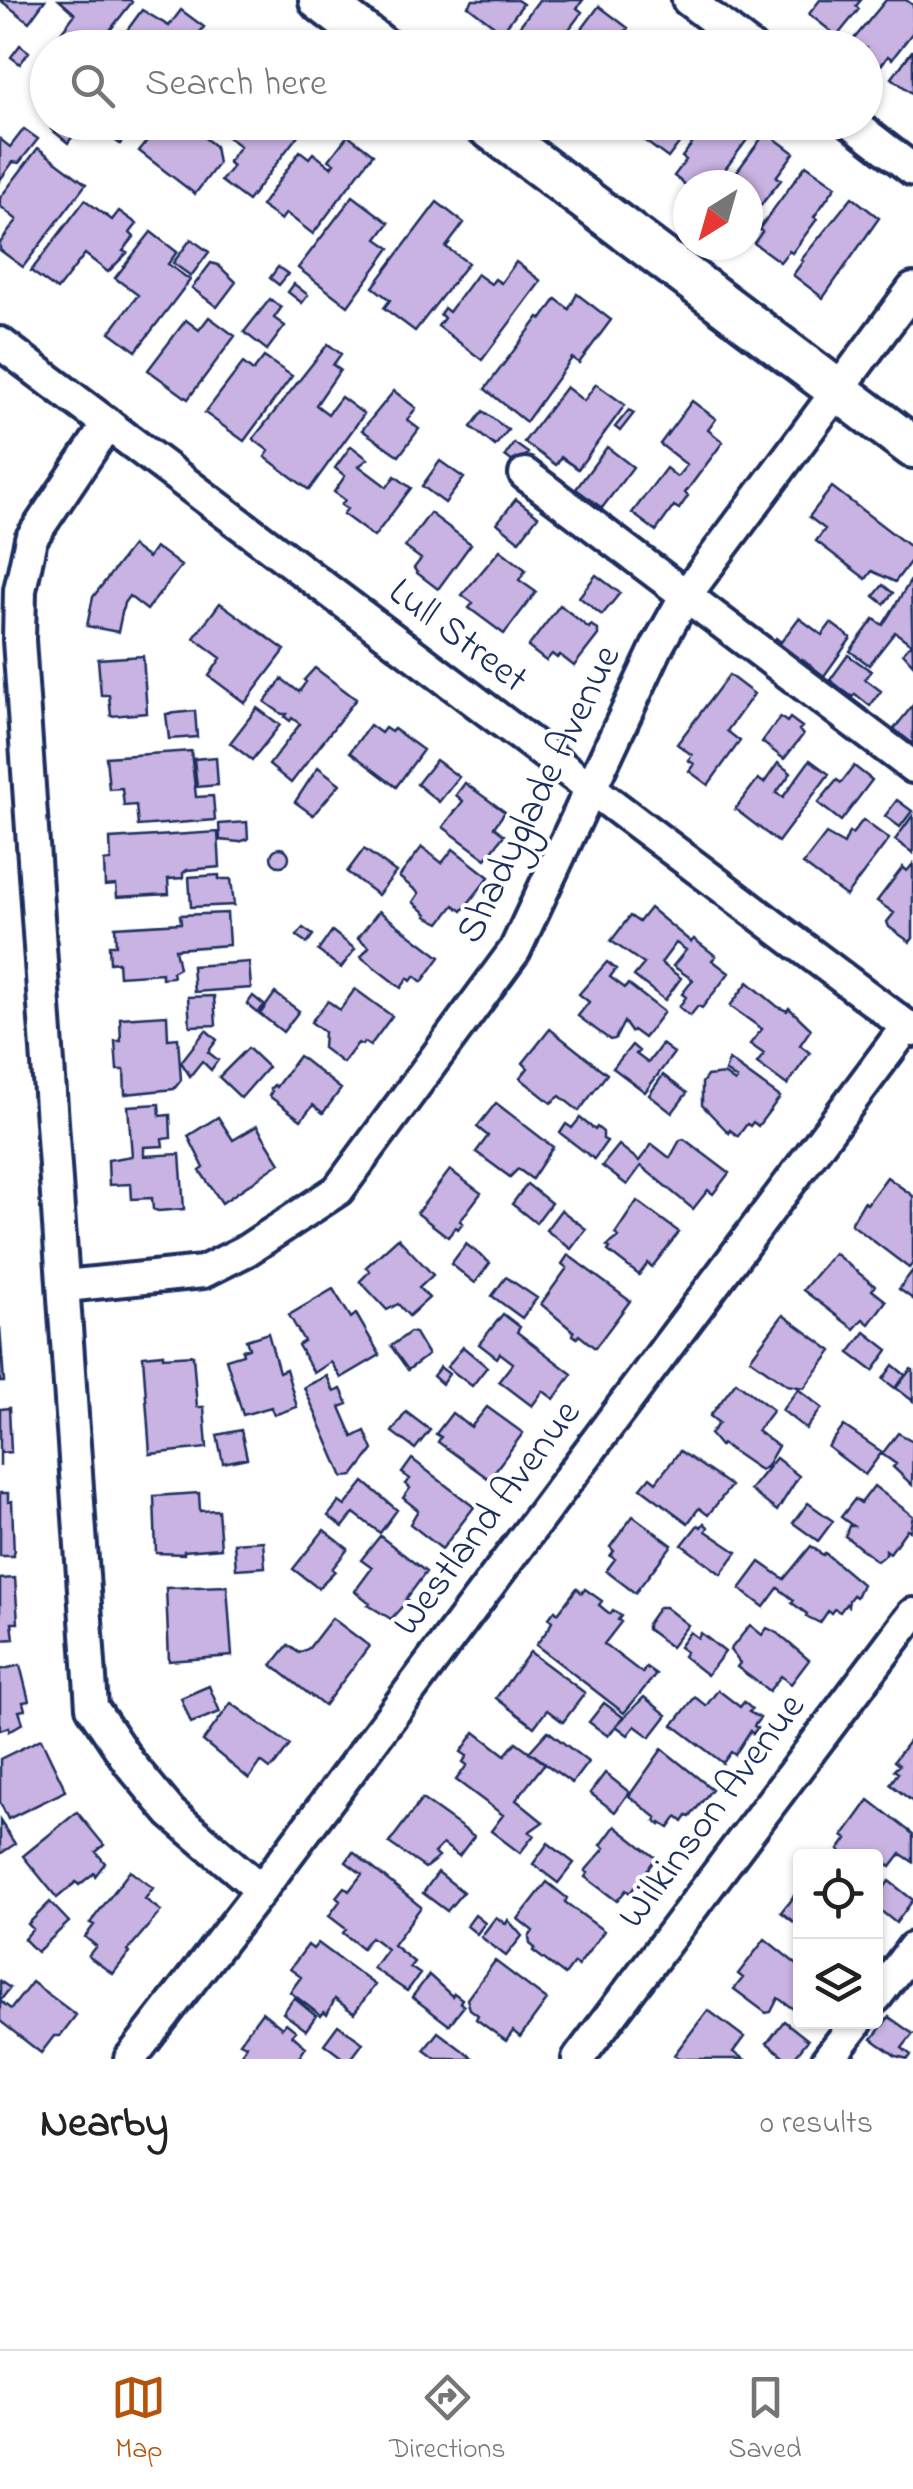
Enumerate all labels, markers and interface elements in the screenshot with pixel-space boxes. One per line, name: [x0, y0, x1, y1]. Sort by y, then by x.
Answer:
search box: [30, 30, 883, 140]
text: Search here: [145, 57, 327, 113]
icon: search: [65, 58, 120, 113]
north arrow: [673, 170, 763, 260]
street label: Lull Street: [375, 565, 539, 709]
street label: Shadyglade Avenue: [442, 636, 638, 954]
street label: Westland Avenue: [379, 1388, 597, 1650]
street label: Wilkinson Avenue: [605, 1682, 821, 1942]
map controls: [793, 1849, 883, 2029]
button: locate: [793, 1849, 883, 1939]
button: layers: [793, 1939, 883, 2029]
text: Nearby: [40, 2094, 168, 2155]
text: 0 results: [760, 2101, 873, 2148]
tab: Map: [111, 2370, 166, 2471]
tab: Directions: [389, 2370, 506, 2471]
tab: Saved: [729, 2370, 802, 2471]

